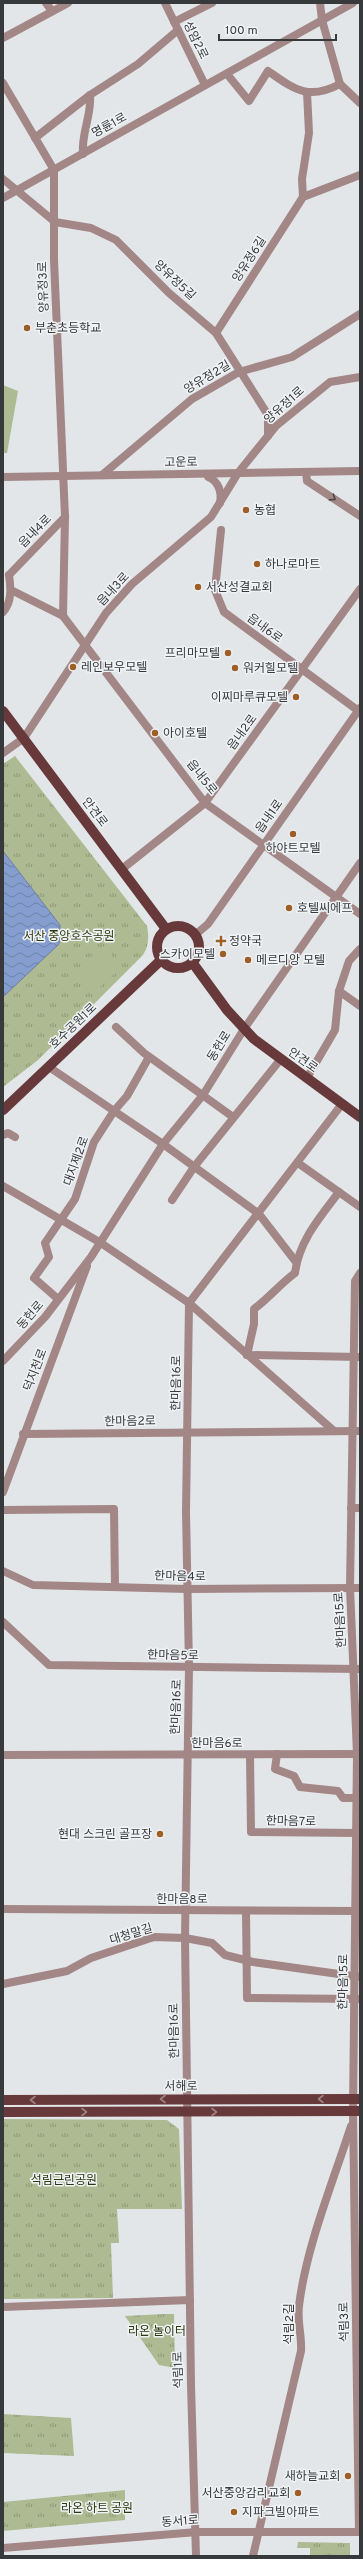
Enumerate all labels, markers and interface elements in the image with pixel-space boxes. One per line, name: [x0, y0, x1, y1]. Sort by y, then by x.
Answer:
scale bar: [219, 16, 336, 42]
street label: 성암2로: [179, 19, 211, 62]
text: 100 m: [225, 23, 258, 39]
street label: 명륜1로: [89, 110, 130, 142]
street label: 양유정6길: [229, 234, 271, 285]
street label: 양유정5길: [150, 257, 199, 304]
street label: 양유정3로: [35, 261, 53, 313]
place label: 부춘초등학교: [35, 321, 101, 337]
marker: 부춘초등학교: [22, 323, 32, 333]
street label: 양유정2길: [181, 358, 234, 398]
street label: 양유정1로: [261, 384, 308, 428]
street label: 고운로: [164, 455, 198, 471]
one-way arrow: [329, 493, 336, 501]
place label: 농협: [254, 503, 276, 519]
marker: 농협: [241, 505, 251, 515]
street label: 읍내4로: [16, 512, 56, 552]
place label: 하나로마트: [265, 557, 320, 573]
marker: 하나로마트: [252, 559, 262, 569]
street label: 읍내3로: [94, 569, 133, 610]
place label: 서산성결교회: [206, 580, 272, 596]
marker: 서산성결교회: [193, 582, 203, 592]
street label: 읍내6로: [243, 610, 285, 647]
place label: 프리마모텔: [165, 646, 220, 662]
marker: 프리마모텔: [223, 648, 233, 658]
place label: 레인보우모텔: [81, 660, 147, 676]
place label: 워커힐모텔: [243, 661, 298, 677]
marker: 레인보우모텔: [68, 662, 78, 672]
marker: 워커힐모텔: [230, 663, 240, 673]
place label: 이찌마루큐모텔: [211, 690, 288, 706]
marker: 이찌마루큐모텔: [291, 692, 301, 702]
street label: 읍내2로: [224, 712, 261, 754]
place label: 아이호텔: [163, 726, 207, 742]
marker: 아이호텔: [150, 728, 160, 738]
street label: 읍내5로: [182, 757, 220, 798]
street label: 안견로: [78, 795, 111, 831]
street label: 읍내1로: [252, 797, 287, 837]
marker: 하야트모텔: [288, 829, 298, 839]
place label: 하야트모텔: [265, 841, 321, 857]
place label: 호텔씨에프: [297, 901, 352, 917]
marker: 호텔씨에프: [284, 903, 294, 913]
park label: 서산 중앙호수공원: [23, 929, 115, 945]
place label: 정약국: [229, 934, 262, 950]
marker: 정약국: [216, 936, 226, 946]
place label: 스카이모텔: [160, 947, 215, 963]
marker: 스카이모텔: [218, 949, 228, 959]
place label: 메르디앙 모텔: [256, 953, 325, 969]
marker: 메르디앙 모텔: [243, 955, 253, 965]
street label: 호수공원1로: [47, 1000, 101, 1053]
street label: 동헌로: [204, 1028, 235, 1065]
street label: 안견로: [284, 1045, 321, 1077]
street label: 대지제2로: [61, 1134, 93, 1188]
street label: 동헌로: [14, 1298, 48, 1333]
street label: 덕지천로: [21, 1347, 51, 1394]
street label: 한마음16로: [169, 1355, 185, 1411]
street label: 한마음2로: [104, 1414, 156, 1430]
street label: 한마음4로: [154, 1569, 206, 1585]
street label: 한마음15로: [332, 1592, 350, 1648]
street label: 한마음5로: [147, 1648, 199, 1664]
street label: 한마음16로: [168, 1679, 186, 1735]
street label: 한마음6로: [191, 1736, 243, 1752]
street label: 한마음7로: [266, 1814, 316, 1830]
place label: 현대 스크린 골프장: [58, 1827, 152, 1843]
marker: 현대 스크린 골프장: [155, 1829, 165, 1839]
street label: 한마음8로: [156, 1892, 208, 1908]
street label: 대청말길: [108, 1921, 155, 1949]
street label: 한마음15로: [336, 1954, 352, 2010]
street label: 한마음16로: [167, 2003, 183, 2059]
street label: 서해로: [164, 2079, 198, 2095]
one-way arrow: [160, 2095, 166, 2103]
one-way arrow: [318, 2095, 324, 2103]
one-way arrow: [30, 2096, 36, 2104]
one-way arrow: [81, 2108, 87, 2116]
one-way arrow: [211, 2108, 217, 2116]
park label: 석림근린공원: [31, 2173, 97, 2189]
street label: 석림3로: [337, 2302, 353, 2342]
street label: 석림2길: [282, 2304, 298, 2344]
park label: 라온 놀이터: [128, 2324, 186, 2340]
street label: 석림1로: [171, 2351, 187, 2389]
place label: 새하늘교회: [285, 2469, 340, 2485]
marker: 새하늘교회: [343, 2471, 353, 2481]
place label: 서산중앙감리교회: [202, 2486, 290, 2502]
marker: 서산중앙감리교회: [293, 2488, 303, 2498]
park label: 라온 하트 공원: [61, 2501, 133, 2517]
place label: 지파크빌아파트: [242, 2505, 319, 2521]
marker: 지파크빌아파트: [229, 2507, 239, 2517]
street label: 동서1로: [161, 2513, 199, 2531]

